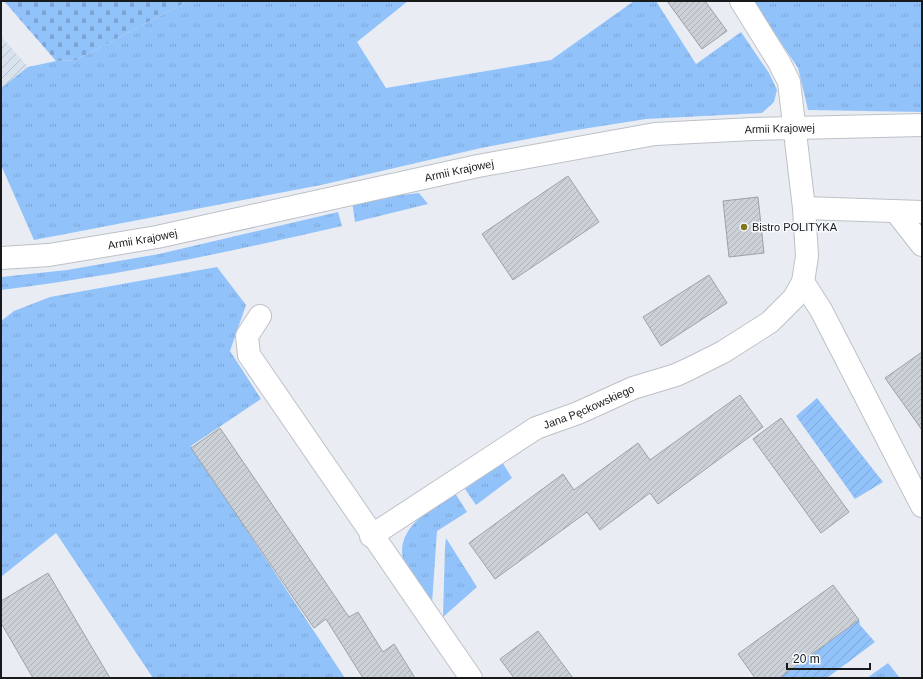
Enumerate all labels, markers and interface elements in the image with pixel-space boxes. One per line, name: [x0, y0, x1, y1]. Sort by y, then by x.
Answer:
street label: Armii Krajowej: [744, 122, 815, 135]
street label: Armii Krajowej: [423, 157, 495, 184]
place label: Bistro POLITYKA: [752, 221, 838, 233]
marker: Bistro POLITYKA: [739, 222, 749, 232]
street label: Armii Krajowej: [107, 227, 178, 251]
street label: Jana Pęckowskiego: [542, 382, 636, 431]
scale bar: [787, 645, 870, 671]
text: 20 m: [793, 652, 820, 666]

